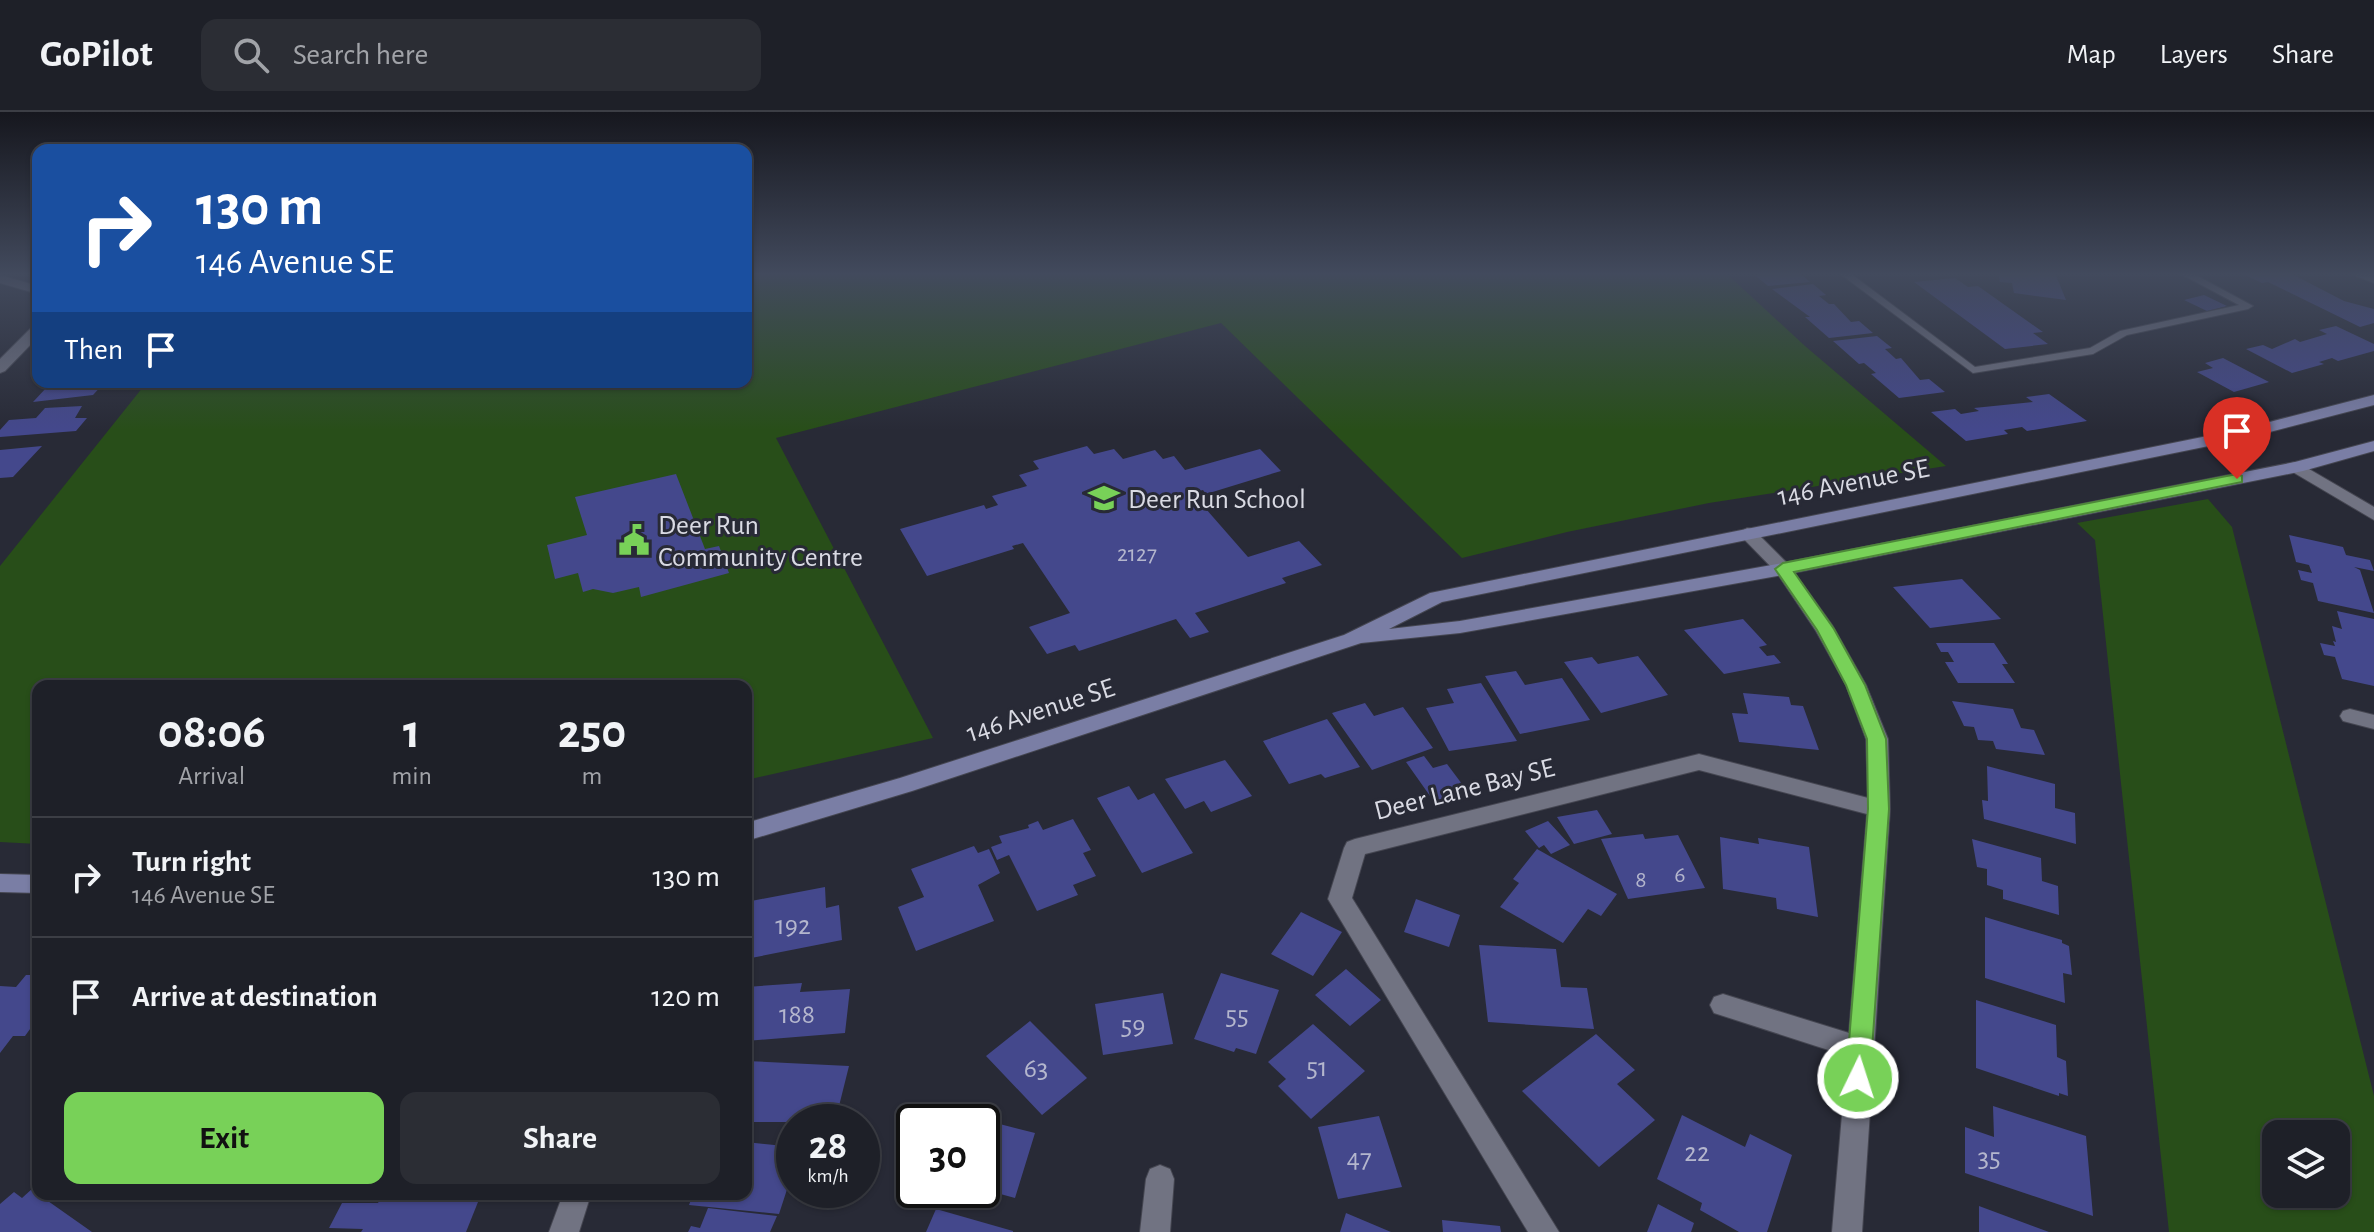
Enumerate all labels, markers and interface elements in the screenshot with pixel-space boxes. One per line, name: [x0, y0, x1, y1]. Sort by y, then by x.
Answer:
search box: [201, 19, 761, 91]
icon: search: [229, 33, 273, 77]
text: GoPilot: [40, 36, 153, 74]
text: Search here: [293, 40, 428, 70]
text: Map: [2067, 41, 2116, 69]
text: Layers: [2160, 41, 2228, 69]
text: Share: [2272, 41, 2334, 69]
icon: right: [64, 176, 168, 280]
text: 130 m: [196, 179, 323, 235]
text: 146 Avenue SE: [196, 244, 394, 280]
icon: arrive: [139, 328, 183, 372]
text: Then: [64, 335, 123, 365]
pin: [2203, 397, 2271, 479]
icon: arrive: [2215, 409, 2259, 453]
street label: 146 Avenue SE: [1775, 455, 1932, 511]
school or university icon: Deer Run School: [1087, 481, 1121, 515]
place label: Deer Run School: [1128, 486, 1306, 514]
place label: Deer Run Community Centre: [658, 512, 863, 572]
public building icon: Deer Run Community Centre: [617, 523, 651, 557]
house number: 2127: [1117, 542, 1157, 566]
street label: 146 Avenue SE: [963, 674, 1118, 748]
text: 08:06: [158, 709, 266, 757]
text: 1: [403, 709, 420, 757]
text: 250: [558, 709, 626, 757]
street label: Deer Lane Bay SE: [1371, 754, 1558, 826]
text: Arrival: [178, 763, 245, 789]
text: min: [391, 763, 432, 789]
text: m: [582, 763, 602, 789]
text: Turn right: [132, 847, 251, 877]
icon: right: [64, 855, 108, 899]
text: 130 m: [653, 862, 720, 892]
house number: 6: [1674, 863, 1686, 887]
house number: 8: [1635, 868, 1647, 892]
text: 146 Avenue SE: [132, 882, 275, 908]
house number: 192: [775, 912, 811, 940]
icon: arrive: [64, 975, 108, 1019]
text: Arrive at destination: [132, 982, 378, 1012]
text: 120 m: [651, 982, 720, 1012]
house number: 188: [779, 1001, 815, 1029]
house number: 55: [1225, 1002, 1249, 1030]
house number: 59: [1121, 1012, 1145, 1040]
position arrow: [1816, 1036, 1900, 1120]
house number: 51: [1306, 1054, 1328, 1082]
house number: 63: [1024, 1055, 1048, 1083]
button: Exit: [64, 1092, 384, 1184]
button: Share: [400, 1092, 720, 1184]
speed limit sign: 30: [896, 1104, 1000, 1208]
map controls: [2262, 1120, 2350, 1208]
button: layers: [2262, 1120, 2350, 1208]
text: 28: [809, 1126, 847, 1166]
house number: 22: [1684, 1139, 1710, 1167]
house number: 35: [1977, 1144, 2001, 1172]
house number: 47: [1346, 1145, 1372, 1173]
text: km/h: [807, 1166, 849, 1186]

